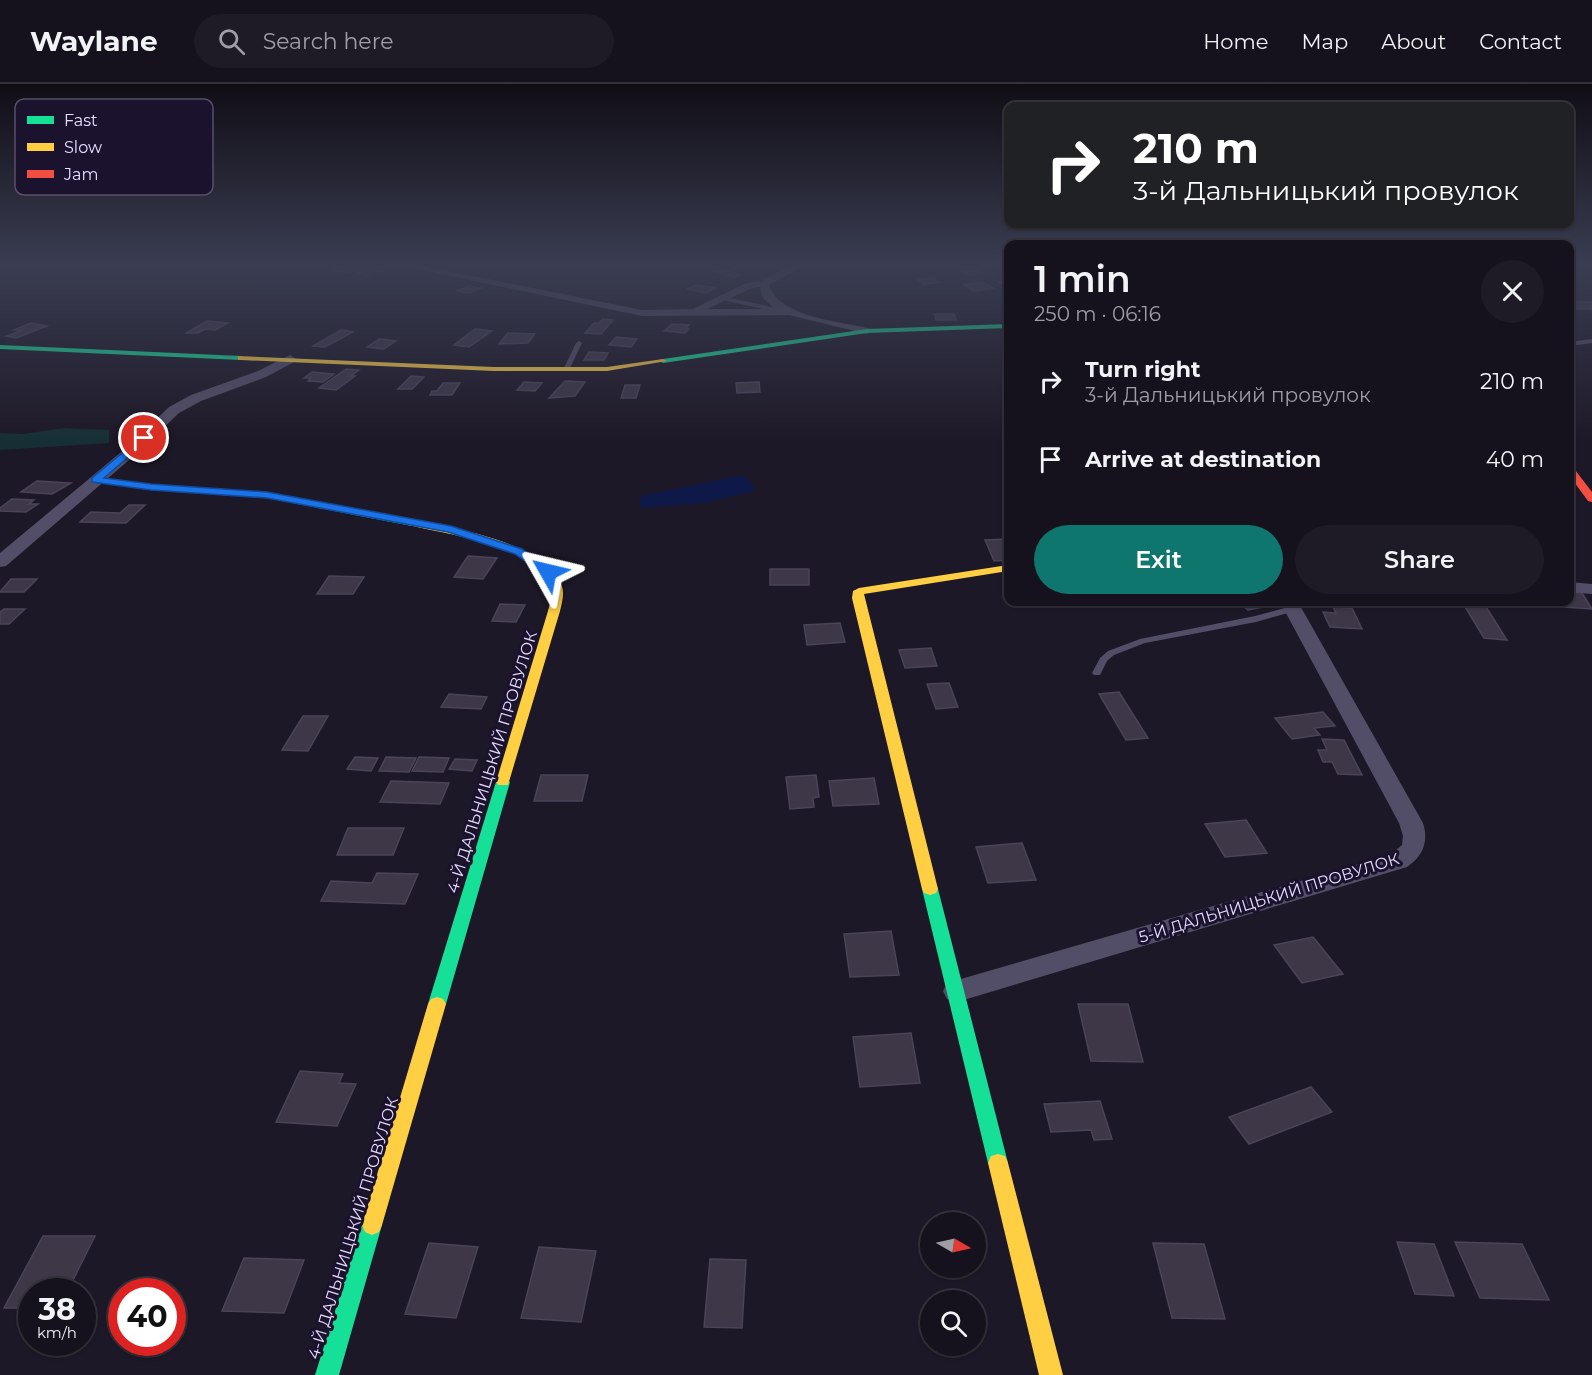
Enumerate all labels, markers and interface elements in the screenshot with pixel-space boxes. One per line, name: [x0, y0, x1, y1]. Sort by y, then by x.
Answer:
search box: [194, 14, 614, 68]
text: Waylane: [30, 24, 158, 58]
icon: search: [215, 25, 248, 58]
text: Search here: [263, 28, 393, 55]
text: Home: [1203, 29, 1268, 54]
text: Map: [1301, 29, 1348, 54]
text: About: [1381, 29, 1446, 54]
text: Contact: [1479, 29, 1562, 54]
legend: [15, 99, 213, 195]
text: Fast: [64, 111, 98, 130]
text: 210 m: [1133, 122, 1259, 174]
icon: right: [1034, 126, 1112, 204]
text: Slow: [64, 138, 102, 157]
text: Jam: [63, 165, 98, 184]
text: 3-й Дальницький провулок: [1133, 174, 1519, 207]
text: 1 min: [1034, 257, 1131, 301]
button: close: [1481, 260, 1544, 323]
text: 250 m · 06:16: [1034, 302, 1161, 326]
text: Turn right: [1085, 356, 1200, 383]
icon: right: [1034, 365, 1067, 398]
text: 210 m: [1480, 368, 1544, 395]
text: 3-й Дальницький провулок: [1085, 383, 1371, 407]
pin: [118, 412, 169, 463]
icon: arrive: [127, 421, 160, 454]
icon: arrive: [1034, 443, 1067, 476]
text: Arrive at destination: [1085, 446, 1321, 473]
text: 40 m: [1486, 446, 1544, 473]
button: Exit: [1034, 525, 1283, 594]
button: Share: [1295, 525, 1544, 594]
position arrow: [516, 540, 580, 604]
street label: 4-Й ДАЛЬНИЦЬКИЙ ПРОВУЛОК: [443, 629, 541, 895]
street label: 5-Й ДАЛЬНИЦЬКИЙ ПРОВУЛОК: [1136, 849, 1402, 947]
street label: 4-Й ДАЛЬНИЦЬКИЙ ПРОВУЛОК: [304, 1095, 402, 1361]
north arrow: [920, 1212, 986, 1278]
map controls: [920, 1212, 986, 1356]
speed limit sign: 40: [108, 1278, 186, 1356]
button: search: [920, 1290, 986, 1356]
text: 38: [38, 1291, 76, 1328]
text: km/h: [37, 1323, 77, 1342]

